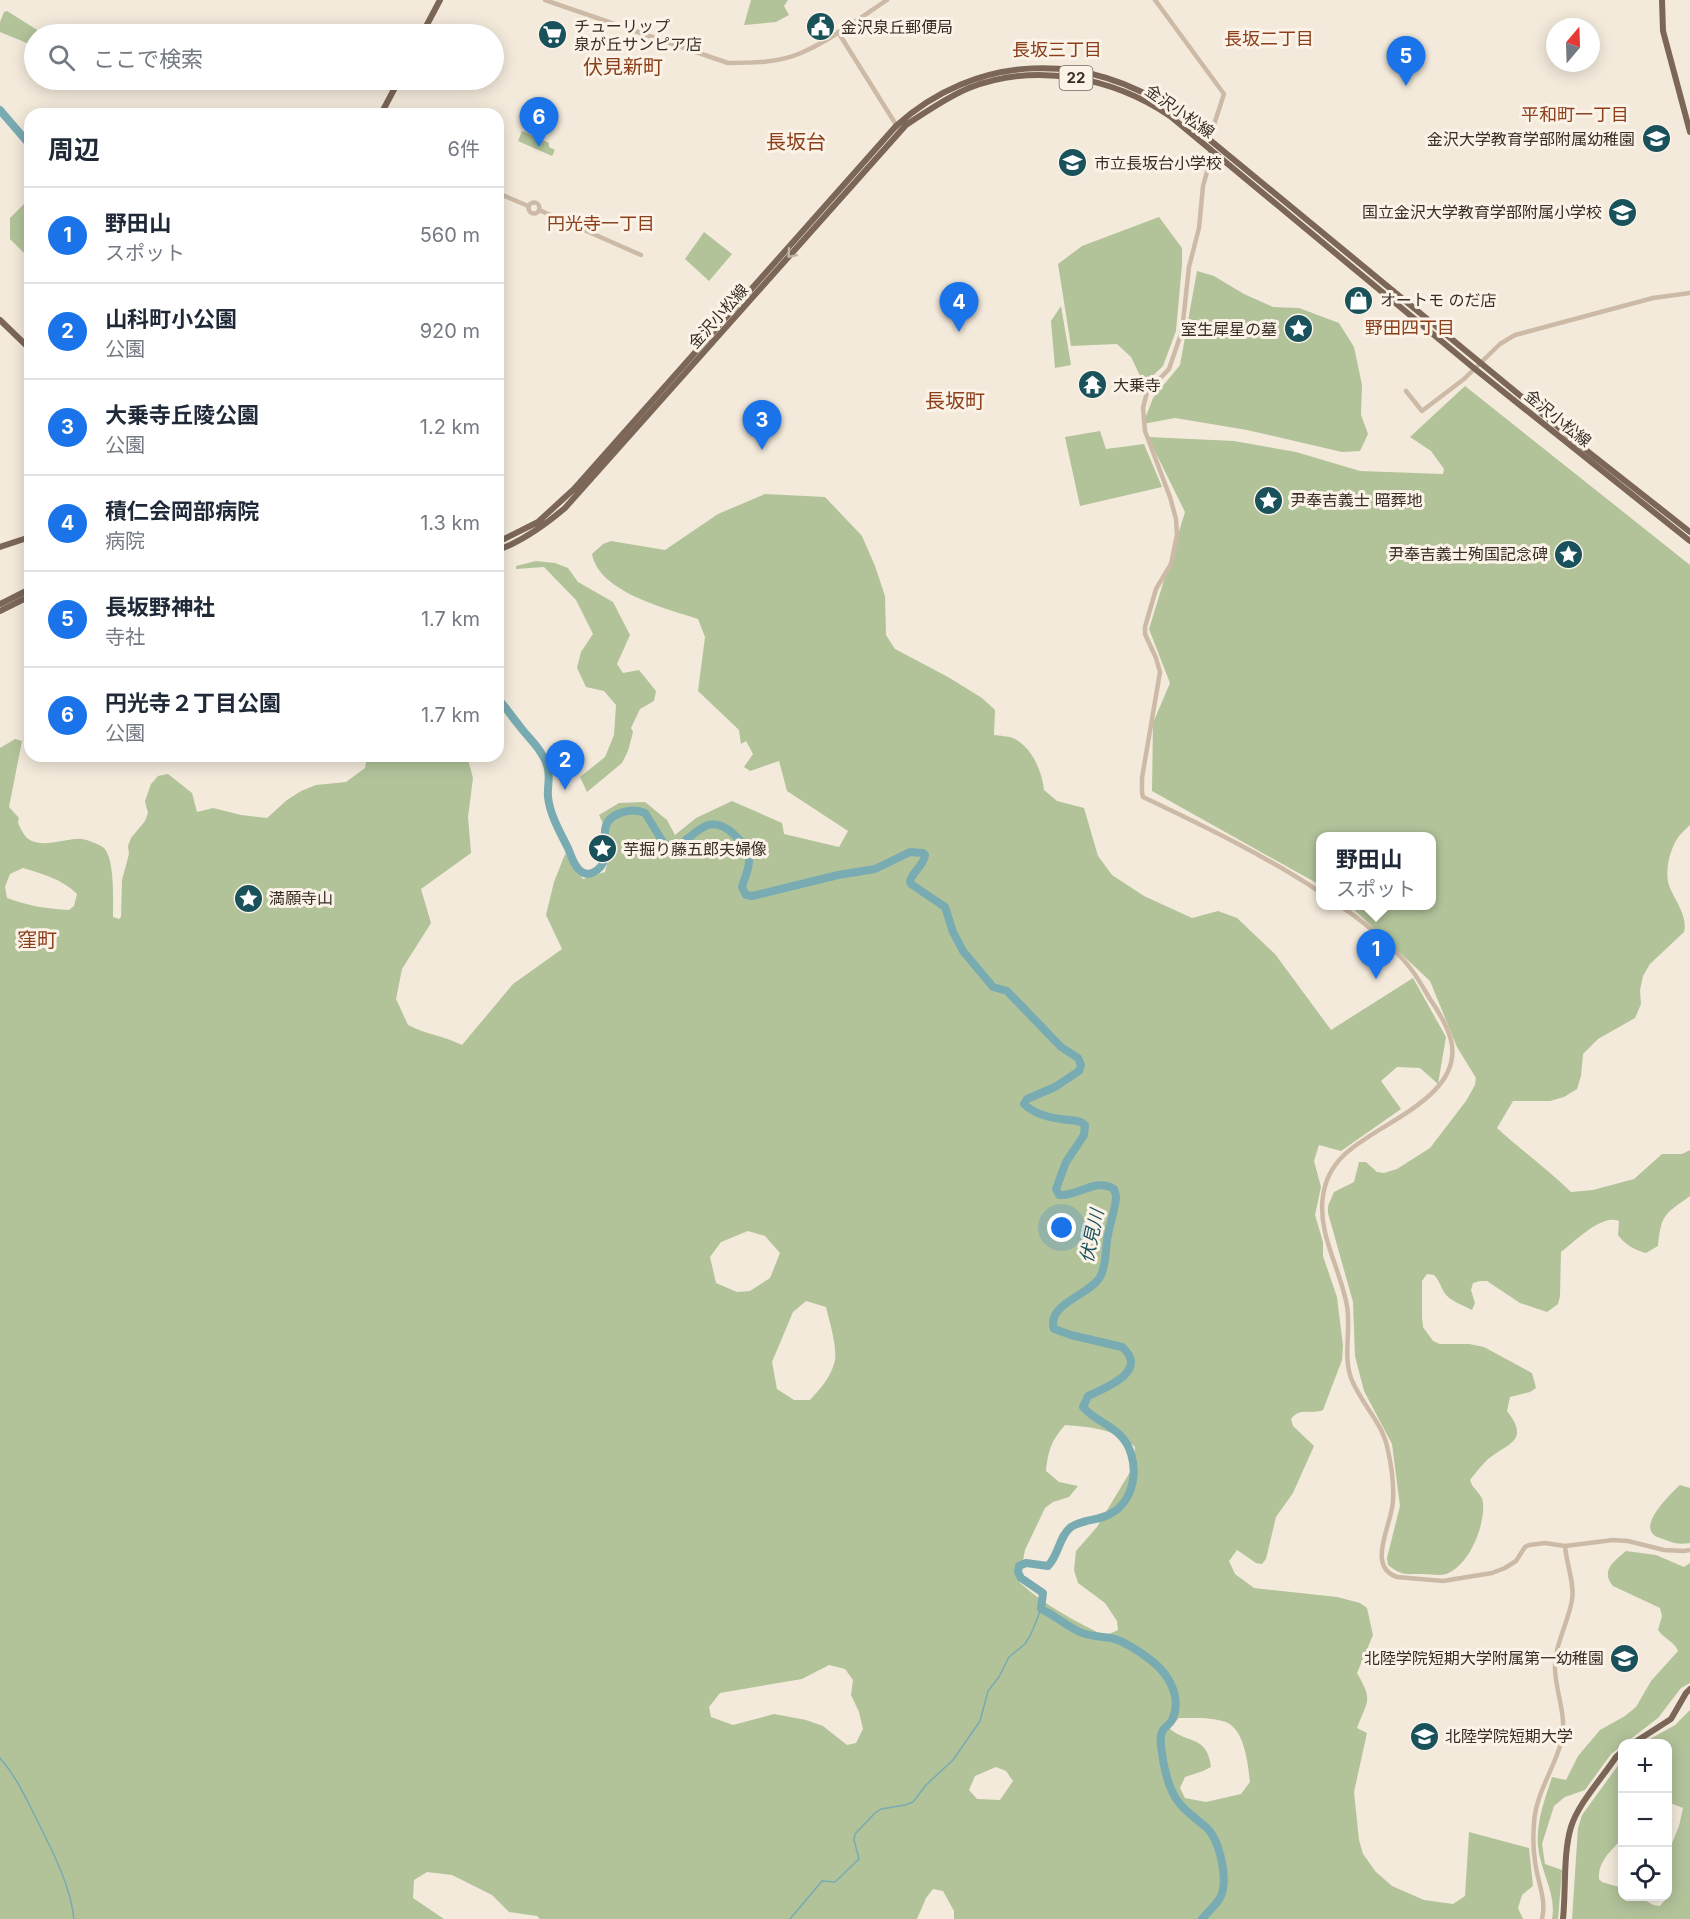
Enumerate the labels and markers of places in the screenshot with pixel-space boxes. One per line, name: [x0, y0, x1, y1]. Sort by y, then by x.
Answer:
public building icon: 金沢泉丘郵便局: [804, 11, 836, 43]
place label: チューリップ 泉が丘サンピア店: [574, 16, 702, 54]
place label: 金沢泉丘郵便局: [841, 17, 953, 37]
supermarket icon: チューリップ 泉が丘サンピア店: [537, 19, 569, 51]
pin: 5: [1386, 36, 1426, 86]
pin: 6: [520, 98, 558, 147]
school or university icon: 金沢大学教育学部附属幼稚園: [1640, 123, 1672, 155]
place label: 金沢大学教育学部附属幼稚園: [1427, 129, 1635, 149]
school or university icon: 市立長坂台小学校: [1057, 147, 1089, 179]
place label: 市立長坂台小学校: [1094, 153, 1222, 173]
school or university icon: 国立金沢大学教育学部附属小学校: [1607, 196, 1639, 228]
place label: 国立金沢大学教育学部附属小学校: [1362, 202, 1602, 222]
pin: 4: [940, 282, 978, 332]
shop icon: オートモ のだ店: [1343, 284, 1375, 316]
place label: オートモ のだ店: [1380, 290, 1497, 310]
place icon: 室生犀星の墓: [1282, 313, 1314, 345]
place label: 室生犀星の墓: [1181, 319, 1277, 339]
temple icon: 大乗寺: [1076, 369, 1108, 401]
place label: 大乗寺: [1113, 375, 1161, 395]
pin: 3: [742, 400, 782, 450]
place icon: 尹奉吉義士 暗葬地: [1253, 484, 1285, 516]
place label: 尹奉吉義士 暗葬地: [1290, 490, 1423, 510]
place icon: 尹奉吉義士殉国記念碑: [1553, 538, 1585, 570]
place label: 尹奉吉義士殉国記念碑: [1388, 544, 1548, 564]
pin: 2: [546, 740, 584, 790]
place icon: 芋掘り藤五郎夫婦像: [586, 833, 618, 865]
place label: 芋掘り藤五郎夫婦像: [623, 839, 767, 859]
place icon: 満願寺山: [232, 882, 264, 914]
place label: 満願寺山: [269, 888, 333, 908]
pin: 1: [1356, 930, 1396, 979]
school or university icon: 北陸学院短期大学附属第一幼稚園: [1609, 1642, 1641, 1674]
place label: 北陸学院短期大学附属第一幼稚園: [1364, 1648, 1604, 1668]
school or university icon: 北陸学院短期大学: [1408, 1720, 1440, 1752]
place label: 北陸学院短期大学: [1445, 1726, 1573, 1746]

